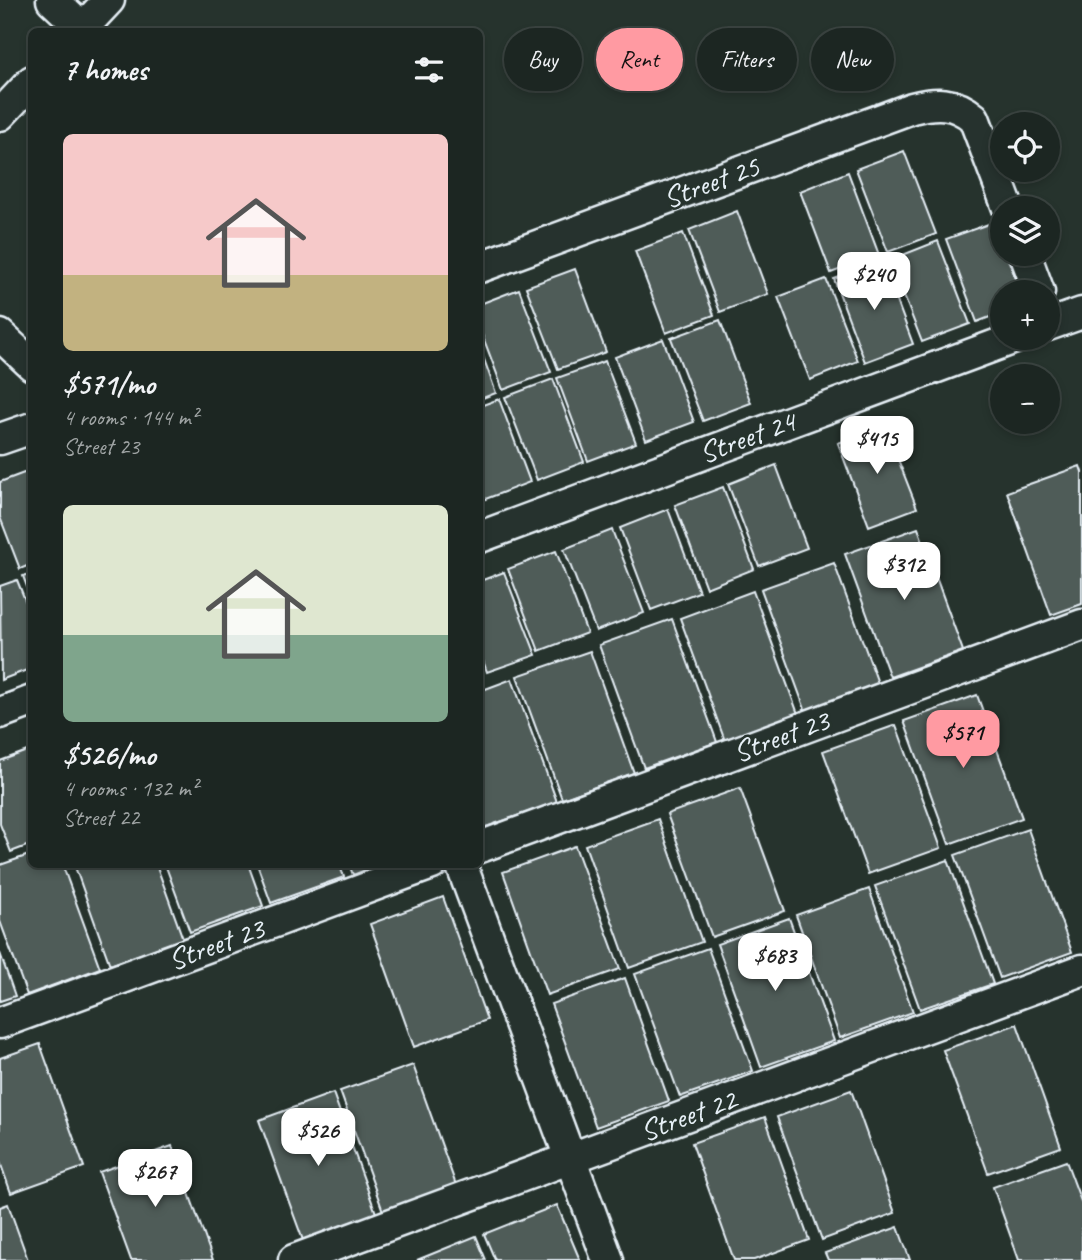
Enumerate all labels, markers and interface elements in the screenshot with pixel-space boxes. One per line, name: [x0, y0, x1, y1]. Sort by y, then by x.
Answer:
chip: Buy: [504, 28, 582, 91]
chip: Rent: [596, 28, 683, 91]
chip: Filters: [697, 28, 797, 91]
chip: New: [811, 28, 894, 91]
text: 7 homes: [63, 51, 148, 89]
icon: filters: [410, 51, 448, 89]
map controls: [990, 112, 1060, 434]
button: locate: [990, 112, 1060, 182]
street label: Street 25: [658, 147, 766, 217]
icon: home: [193, 180, 319, 306]
button: layers: [990, 196, 1060, 266]
pin: $240: [833, 252, 915, 312]
text: $240: [853, 260, 895, 289]
button: +: [990, 280, 1060, 350]
button: −: [990, 364, 1060, 434]
text: $571/mo: [63, 365, 155, 403]
street label: Street 24: [694, 401, 803, 472]
text: 4 rooms · 144 m²: [63, 403, 198, 432]
pin: $415: [836, 416, 918, 476]
text: $415: [856, 424, 898, 453]
text: Street 23: [63, 432, 139, 461]
pin: $312: [863, 542, 945, 602]
text: $312: [883, 550, 925, 579]
icon: home: [193, 551, 319, 677]
street label: Street 23: [728, 700, 837, 771]
pin: $571: [922, 710, 1004, 770]
text: $571: [943, 718, 983, 747]
text: $526/mo: [63, 736, 156, 774]
text: 4 rooms · 132 m²: [63, 774, 198, 803]
text: Street 22: [63, 803, 139, 832]
street label: Street 23: [163, 908, 272, 979]
pin: $683: [734, 934, 816, 993]
text: $683: [754, 941, 796, 970]
street label: Street 22: [635, 1079, 744, 1150]
pin: $526: [277, 1108, 359, 1168]
text: $526: [297, 1116, 339, 1145]
pin: $267: [114, 1150, 196, 1209]
text: $267: [134, 1157, 176, 1186]

